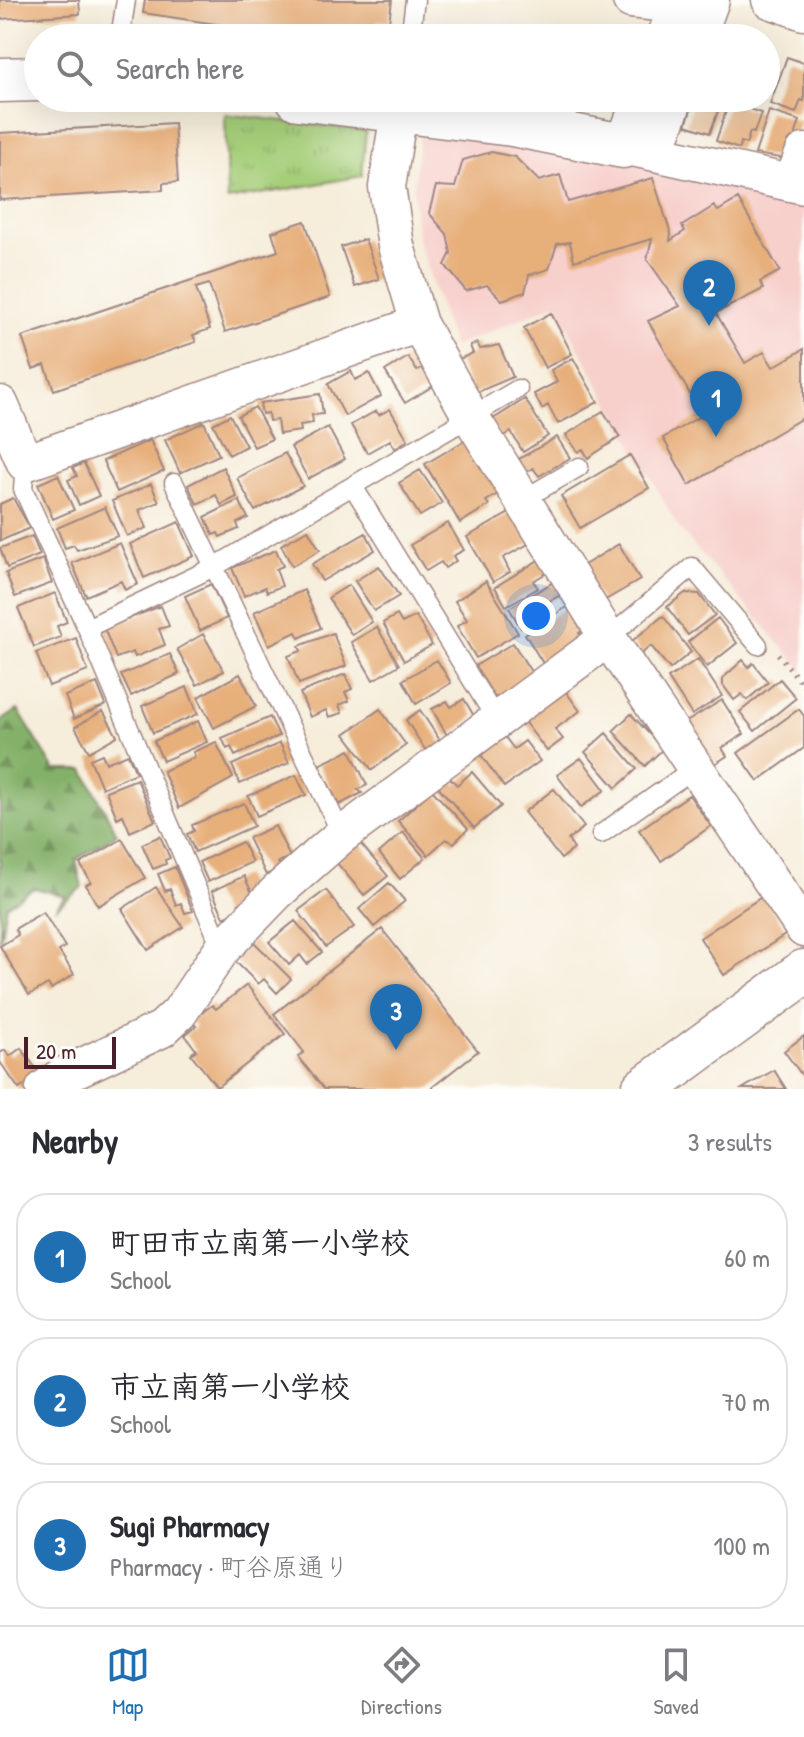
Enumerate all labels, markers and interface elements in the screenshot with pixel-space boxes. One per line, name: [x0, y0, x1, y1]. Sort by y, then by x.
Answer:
search box: [24, 24, 780, 112]
icon: search: [52, 46, 96, 90]
text: Search here: [116, 48, 244, 88]
pin: 2: [683, 260, 735, 326]
pin: 1: [690, 371, 742, 437]
your location: [516, 596, 556, 636]
pin: 3: [370, 984, 422, 1050]
scale bar: [24, 1033, 116, 1069]
text: 20 m: [36, 1036, 76, 1066]
text: Nearby: [32, 1118, 118, 1164]
text: 3 results: [688, 1124, 772, 1159]
text: 町田市立南第一小学校: [110, 1222, 410, 1262]
text: 1: [55, 1240, 65, 1275]
text: 60 m: [724, 1240, 770, 1275]
text: School: [110, 1262, 171, 1297]
text: 市立南第一小学校: [110, 1366, 350, 1406]
text: 2: [54, 1384, 66, 1419]
text: 70 m: [722, 1384, 770, 1419]
text: School: [110, 1406, 171, 1441]
text: Sugi Pharmacy: [110, 1506, 270, 1546]
text: 3: [54, 1528, 66, 1563]
text: 100 m: [714, 1528, 770, 1563]
text: Pharmacy · 町谷原通り: [110, 1549, 350, 1584]
tab: Map: [106, 1643, 150, 1721]
tab: Directions: [361, 1643, 442, 1721]
tab: Saved: [653, 1643, 698, 1721]

